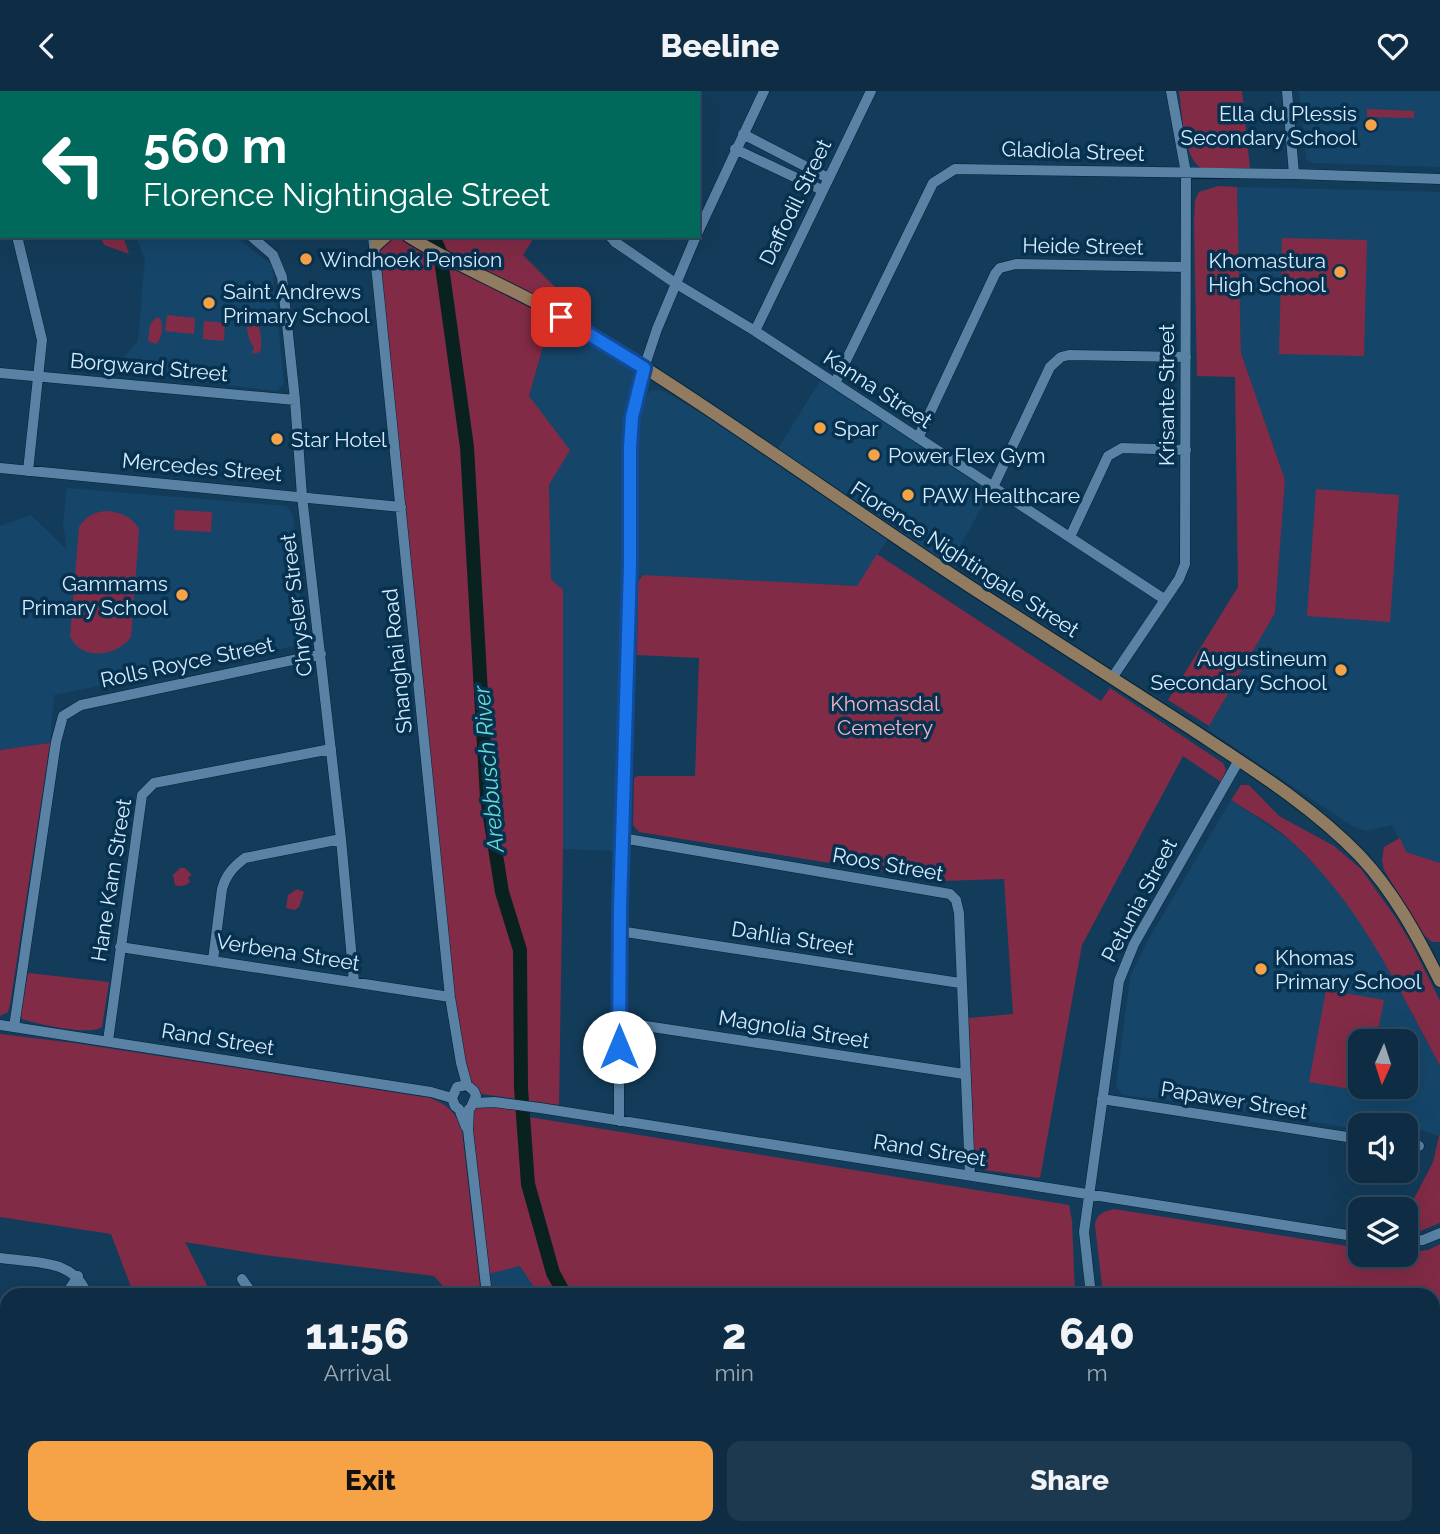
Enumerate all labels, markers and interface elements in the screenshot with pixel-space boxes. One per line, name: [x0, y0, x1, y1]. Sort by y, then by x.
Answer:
icon: back: [28, 27, 66, 65]
text: Beeline: [661, 27, 779, 64]
icon: heart: [1374, 27, 1412, 65]
place label: Ella du Plessis Secondary School: [1180, 101, 1357, 150]
text: 560 m: [143, 117, 287, 174]
marker: Ella du Plessis Secondary School: [1363, 117, 1379, 133]
icon: left: [28, 119, 119, 210]
street label: Daffodil Street: [754, 135, 836, 269]
street label: Gladiola Street: [1001, 136, 1145, 166]
text: Florence Nightingale Street: [143, 176, 550, 213]
street label: Heide Street: [1022, 232, 1144, 260]
place label: Windhoek Pension: [320, 247, 502, 272]
place label: Khomastura High School: [1208, 248, 1326, 297]
marker: Windhoek Pension: [298, 251, 314, 267]
marker: Khomastura High School: [1332, 264, 1348, 280]
place label: Saint Andrews Primary School: [223, 279, 370, 328]
pin: [531, 287, 591, 347]
marker: Saint Andrews Primary School: [201, 295, 217, 311]
icon: arrive: [542, 298, 580, 336]
street label: Krisante Street: [1154, 324, 1179, 466]
street label: Kanna Street: [819, 345, 937, 433]
street label: Borgward Street: [69, 348, 229, 386]
place label: Spar: [834, 416, 879, 441]
marker: Spar: [812, 420, 828, 436]
place label: Star Hotel: [291, 427, 387, 452]
marker: Star Hotel: [269, 431, 285, 447]
place label: Power Flex Gym: [888, 443, 1046, 468]
marker: Power Flex Gym: [866, 447, 882, 463]
street label: Mercedes Street: [121, 448, 283, 486]
street label: Florence Nightingale Street: [846, 476, 1084, 642]
place label: PAW Healthcare: [922, 483, 1080, 508]
marker: PAW Healthcare: [900, 487, 916, 503]
street label: Chrysler Street: [275, 532, 317, 678]
place label: Gammams Primary School: [21, 571, 168, 620]
marker: Gammams Primary School: [174, 587, 190, 603]
street label: Shanghai Road: [377, 587, 417, 735]
street label: Rolls Royce Street: [98, 631, 276, 693]
place label: Augustineum Secondary School: [1150, 646, 1327, 695]
marker: Augustineum Secondary School: [1333, 662, 1349, 678]
water label: Arebbusch River: [467, 683, 509, 855]
park label: Khomasdal Cemetery: [830, 691, 940, 740]
street label: Hane Kam Street: [86, 797, 136, 963]
street label: Petunia Street: [1096, 834, 1182, 966]
street label: Roos Street: [831, 842, 945, 886]
street label: Dahlia Street: [730, 916, 856, 960]
street label: Verbena Street: [214, 928, 362, 976]
place label: Khomas Primary School: [1275, 945, 1422, 994]
marker: Khomas Primary School: [1253, 961, 1269, 977]
street label: Magnolia Street: [717, 1005, 871, 1053]
position arrow: [582, 1010, 656, 1084]
street label: Rand Street: [160, 1018, 276, 1060]
north arrow: [1348, 1029, 1418, 1099]
map controls: [1348, 1029, 1418, 1267]
street label: Papawer Street: [1159, 1076, 1309, 1124]
button: sound: [1348, 1113, 1418, 1183]
street label: Rand Street: [872, 1129, 988, 1171]
button: layers: [1348, 1197, 1418, 1267]
text: 11:56: [305, 1310, 409, 1359]
text: 2: [722, 1310, 746, 1359]
text: 640: [1059, 1310, 1135, 1359]
text: Arrival: [323, 1359, 391, 1386]
text: min: [714, 1359, 754, 1386]
text: m: [1086, 1359, 1108, 1386]
button: Exit: [28, 1441, 713, 1521]
button: Share: [727, 1441, 1412, 1521]

